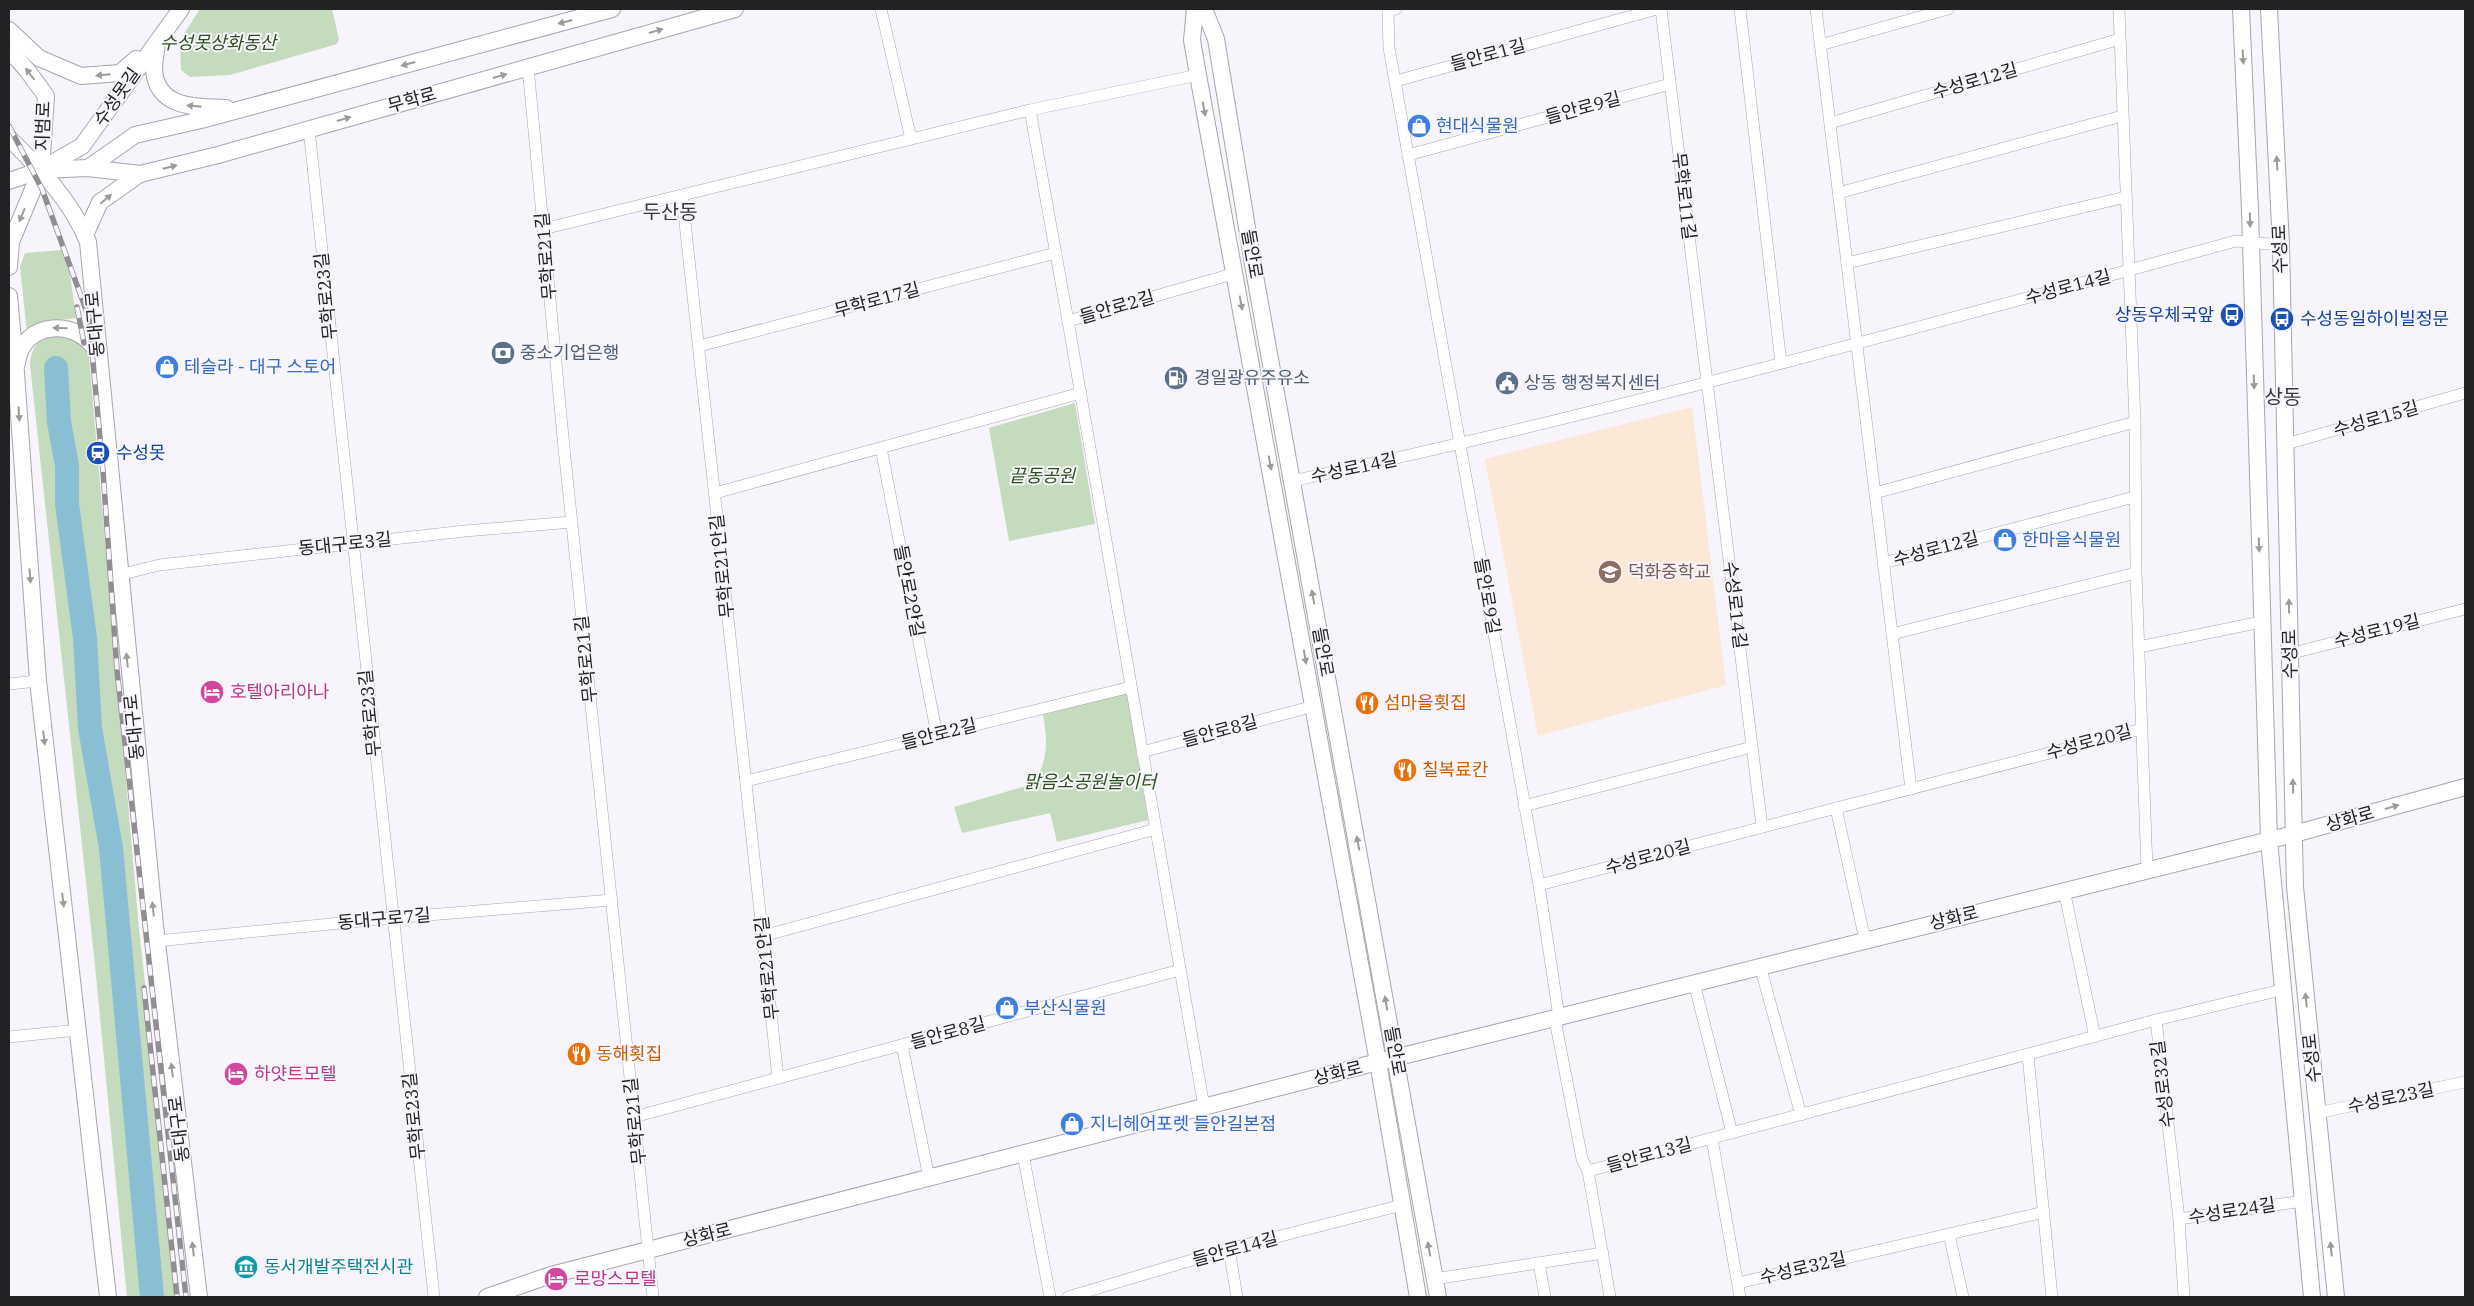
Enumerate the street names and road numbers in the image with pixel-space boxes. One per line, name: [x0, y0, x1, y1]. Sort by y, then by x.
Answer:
street label: 들안로1길: [1448, 33, 1528, 76]
street label: 수성로12길: [1929, 57, 2020, 104]
street label: 수성못길: [88, 63, 145, 130]
street label: 무학로: [385, 82, 439, 117]
street label: 들안로9길: [1543, 86, 1623, 129]
street label: 지범로: [30, 101, 55, 151]
street label: 무학로11길: [1668, 151, 1701, 241]
street label: 무학로21길: [530, 211, 561, 301]
street label: 수성로: [2267, 224, 2292, 274]
street label: 들안로: [1237, 227, 1268, 280]
street label: 무학로23길: [309, 251, 342, 341]
street label: 수성로14길: [2022, 264, 2113, 309]
street label: 무학로17길: [831, 277, 922, 322]
street label: 들안로2길: [1077, 285, 1157, 328]
street label: 동대구로: [80, 290, 109, 358]
street label: 수성로15길: [2330, 395, 2421, 442]
street label: 수성로14길: [1309, 447, 1399, 488]
street label: 무학로21안길: [705, 513, 738, 619]
street label: 수성로12길: [1890, 526, 1981, 571]
street label: 동대구로3길: [297, 527, 393, 560]
street label: 들안로2안길: [889, 543, 930, 639]
street label: 들안로9길: [1469, 556, 1506, 636]
street label: 수성로14길: [1719, 560, 1752, 650]
street label: 수성로19길: [2331, 609, 2422, 652]
street label: 무학로21길: [569, 614, 602, 704]
street label: 들안로: [1308, 625, 1339, 678]
street label: 수성로: [2278, 629, 2301, 679]
street label: 무학로23길: [353, 668, 386, 758]
street label: 동대구로: [119, 693, 148, 761]
street label: 들안로8길: [1180, 709, 1260, 752]
street label: 들안로2길: [899, 713, 979, 754]
street label: 수성로20길: [2043, 719, 2134, 764]
street label: 상화로: [2323, 801, 2377, 836]
street label: 수성로20길: [1602, 834, 1693, 879]
street label: 상화로: [1927, 900, 1981, 935]
street label: 동대구로7길: [336, 903, 432, 934]
street label: 무학로21안길: [750, 915, 783, 1021]
street label: 들안로8길: [908, 1011, 988, 1054]
street label: 들안로: [1380, 1024, 1411, 1077]
street label: 수성로: [2297, 1032, 2326, 1084]
street label: 수성로32길: [2146, 1039, 2179, 1129]
street label: 상화로: [1311, 1055, 1365, 1090]
street label: 무학로23길: [397, 1071, 430, 1161]
street label: 무학로21길: [618, 1076, 651, 1166]
street label: 수성로23길: [2346, 1077, 2436, 1118]
street label: 동대구로: [163, 1095, 194, 1163]
street label: 들안로13길: [1603, 1132, 1694, 1177]
street label: 수성로24길: [2187, 1192, 2277, 1229]
street label: 상화로: [680, 1217, 734, 1252]
street label: 들안로14길: [1189, 1226, 1280, 1271]
street label: 수성로32길: [1758, 1246, 1848, 1289]

